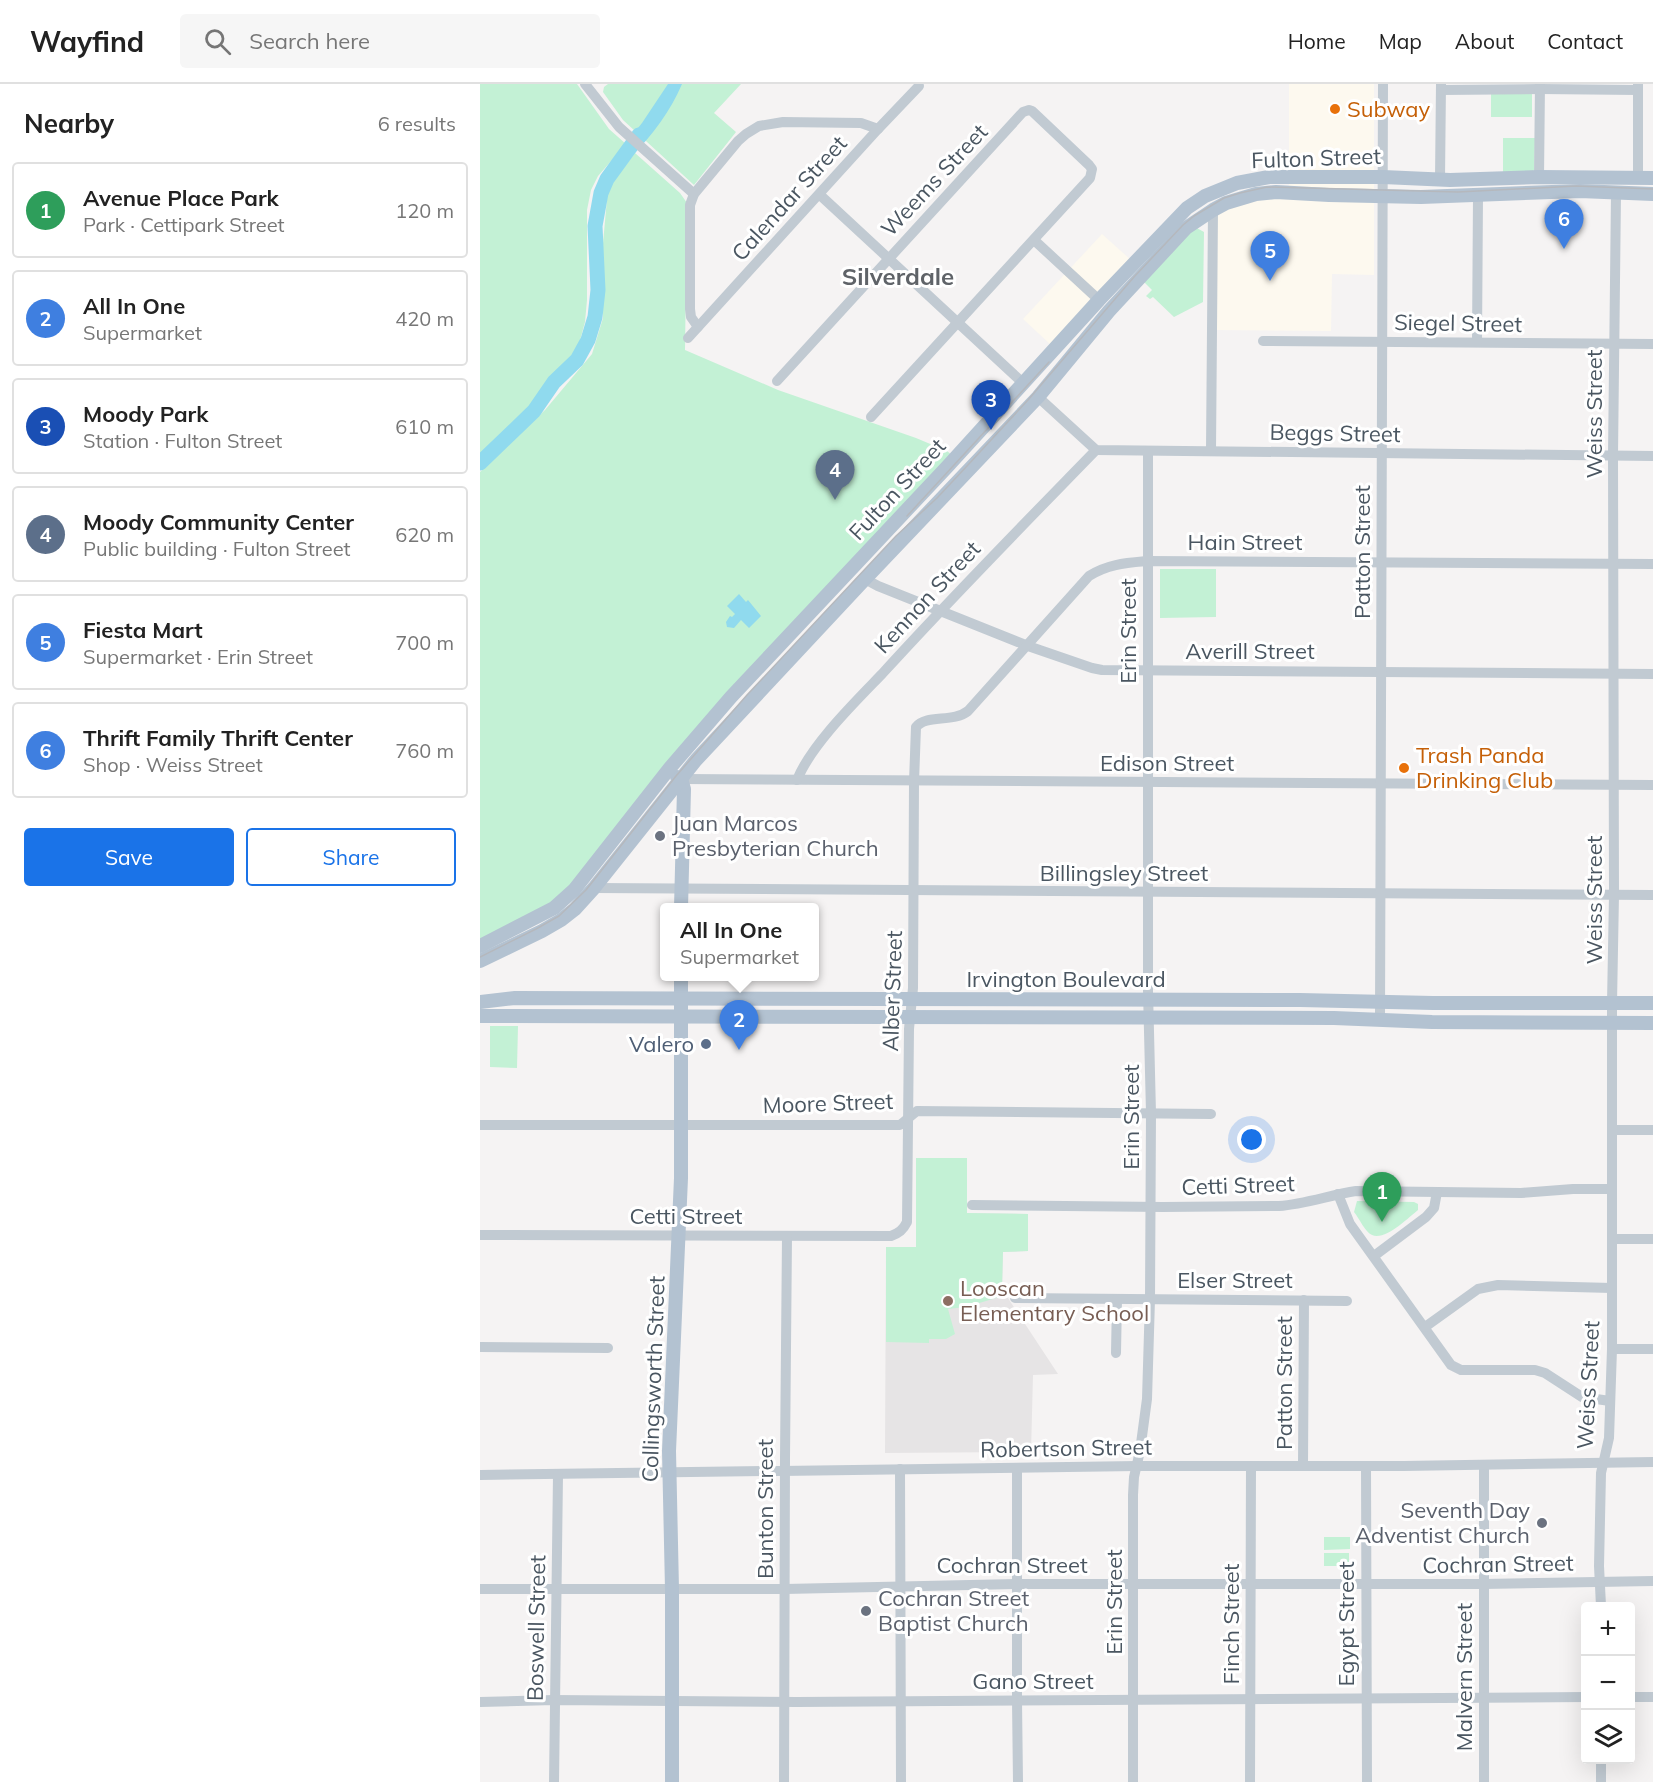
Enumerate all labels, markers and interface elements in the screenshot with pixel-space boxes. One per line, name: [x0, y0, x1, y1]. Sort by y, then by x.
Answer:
search box: [180, 14, 600, 68]
text: Wayfind: [30, 24, 144, 59]
icon: search: [201, 25, 234, 58]
text: Search here: [249, 27, 370, 55]
text: Home: [1288, 28, 1346, 54]
text: Map: [1379, 28, 1422, 54]
text: About: [1455, 28, 1514, 54]
text: Contact: [1547, 28, 1623, 54]
place label: Subway: [1347, 95, 1430, 123]
marker: Subway: [1328, 102, 1342, 116]
text: Nearby: [24, 107, 114, 140]
text: 6 results: [378, 111, 456, 136]
street label: Weems Street: [875, 118, 994, 242]
street label: Calendar Street: [725, 129, 853, 266]
street label: Fulton Street: [1251, 142, 1382, 174]
text: Avenue Place Park: [83, 184, 279, 212]
text: 1: [40, 198, 52, 223]
text: 120 m: [395, 198, 454, 223]
pin: 6: [1544, 200, 1584, 249]
text: Park · Cettipark Street: [83, 212, 285, 237]
pin: 5: [1250, 232, 1290, 281]
district label: Silverdale: [842, 261, 954, 291]
text: All In One: [83, 292, 185, 320]
text: 2: [40, 306, 52, 331]
text: 420 m: [395, 306, 454, 331]
street label: Siegel Street: [1394, 308, 1523, 338]
text: Supermarket: [83, 320, 202, 345]
street label: Weiss Street: [1580, 349, 1608, 478]
pin: 3: [972, 380, 1010, 430]
text: Moody Park: [83, 400, 208, 428]
text: 3: [40, 414, 52, 439]
text: 610 m: [395, 414, 454, 439]
street label: Beggs Street: [1269, 418, 1401, 448]
text: Station · Fulton Street: [83, 428, 282, 453]
street label: Fulton Street: [843, 432, 952, 546]
pin: 4: [816, 450, 854, 500]
street label: Patton Street: [1348, 485, 1376, 619]
text: Moody Community Center: [83, 508, 354, 536]
text: 4: [40, 522, 52, 547]
text: 620 m: [395, 522, 454, 547]
street label: Hain Street: [1188, 528, 1303, 556]
street label: Kennon Street: [868, 535, 986, 659]
text: Public building · Fulton Street: [83, 536, 351, 561]
street label: Erin Street: [1114, 578, 1142, 684]
text: Fiesta Mart: [83, 616, 203, 644]
text: 5: [40, 630, 52, 655]
text: 700 m: [395, 630, 454, 655]
street label: Averill Street: [1185, 637, 1315, 665]
text: Supermarket · Erin Street: [83, 644, 313, 669]
text: Thrift Family Thrift Center: [83, 724, 353, 752]
text: 6: [40, 738, 52, 763]
text: 760 m: [395, 738, 454, 763]
place label: Trash Panda Drinking Club: [1416, 741, 1553, 794]
street label: Edison Street: [1100, 749, 1234, 777]
text: Shop · Weiss Street: [83, 752, 263, 777]
marker: Trash Panda Drinking Club: [1397, 761, 1411, 775]
place label: Juan Marcos Presbyterian Church: [672, 809, 879, 862]
button: Save: [24, 828, 234, 886]
button: Share: [246, 828, 456, 886]
marker: Juan Marcos Presbyterian Church: [653, 829, 667, 843]
street label: Weiss Street: [1580, 835, 1608, 964]
street label: Billingsley Street: [1040, 859, 1208, 887]
popup: [660, 903, 819, 981]
text: All In One: [680, 916, 782, 944]
street label: Alber Street: [876, 930, 908, 1052]
text: Supermarket: [680, 944, 799, 969]
street label: Irvington Boulevard: [966, 965, 1166, 993]
pin: 2: [720, 1000, 758, 1050]
place label: Valero: [629, 1030, 694, 1058]
marker: Valero: [699, 1037, 713, 1051]
street label: Erin Street: [1117, 1064, 1145, 1170]
street label: Moore Street: [762, 1087, 894, 1119]
your location: [1237, 1125, 1266, 1154]
street label: Cetti Street: [1181, 1169, 1295, 1201]
pin: 1: [1362, 1172, 1402, 1222]
street label: Cetti Street: [629, 1202, 743, 1230]
street label: Elser Street: [1177, 1266, 1293, 1294]
place label: Looscan Elementary School: [960, 1274, 1149, 1327]
street label: Collingsworth Street: [635, 1275, 671, 1483]
marker: Looscan Elementary School: [941, 1294, 955, 1308]
street label: Patton Street: [1270, 1316, 1298, 1450]
street label: Weiss Street: [1571, 1320, 1605, 1450]
street label: Robertson Street: [980, 1432, 1152, 1463]
street label: Bunton Street: [751, 1439, 779, 1579]
place label: Seventh Day Adventist Church: [1355, 1496, 1530, 1549]
marker: Seventh Day Adventist Church: [1535, 1516, 1549, 1530]
street label: Erin Street: [1100, 1549, 1128, 1655]
street label: Cochran Street: [1422, 1549, 1574, 1579]
street label: Cochran Street: [936, 1551, 1088, 1579]
street label: Boswell Street: [521, 1554, 551, 1701]
street label: Egypt Street: [1332, 1561, 1360, 1687]
street label: Finch Street: [1217, 1563, 1245, 1684]
place label: Cochran Street Baptist Church: [878, 1584, 1029, 1637]
map controls: [1581, 1602, 1635, 1764]
button: +: [1581, 1602, 1635, 1656]
street label: Malvern Street: [1450, 1603, 1478, 1751]
marker: Cochran Street Baptist Church: [859, 1604, 873, 1618]
button: −: [1581, 1656, 1635, 1710]
street label: Gano Street: [972, 1667, 1094, 1695]
button: layers: [1581, 1710, 1635, 1764]

